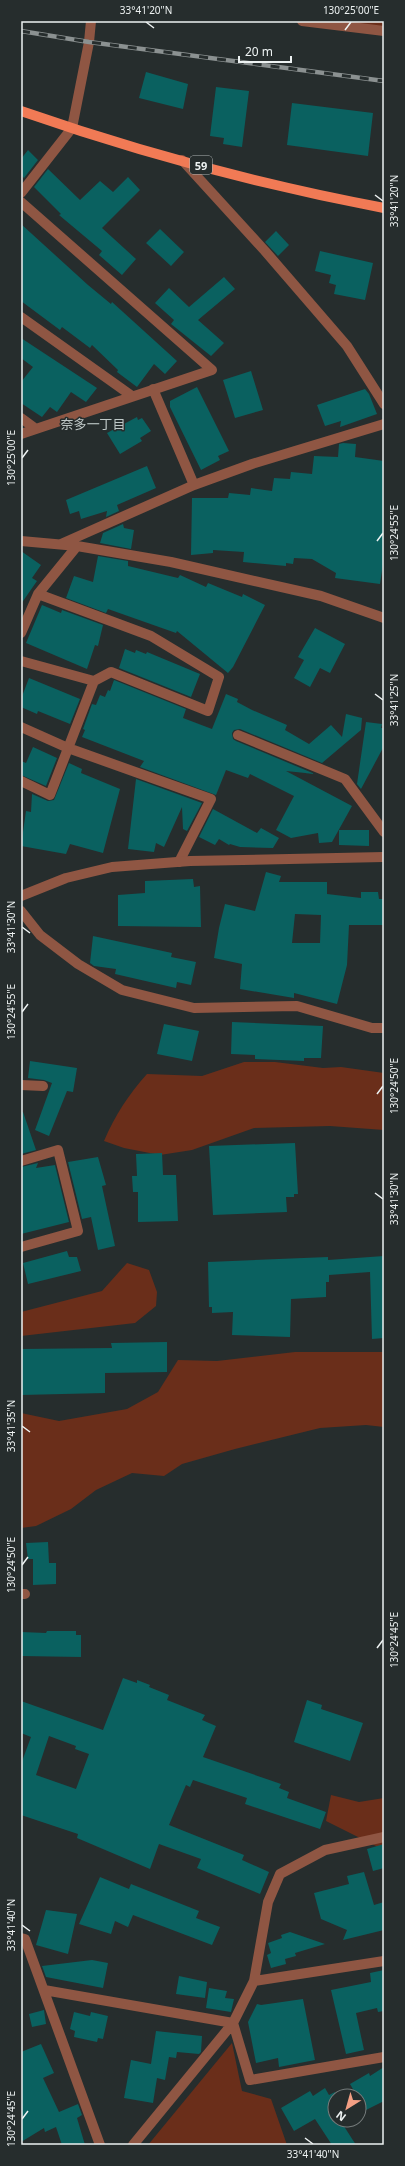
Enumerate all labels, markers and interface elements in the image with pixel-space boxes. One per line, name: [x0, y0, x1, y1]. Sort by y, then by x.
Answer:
text: 33°41'20"N: [120, 3, 172, 17]
text: 130°25'00"E: [323, 3, 379, 17]
scale bar: [239, 38, 291, 64]
text: 20 m: [245, 43, 273, 60]
road number: 59: [190, 156, 212, 174]
text: 33°41'20"N: [387, 175, 401, 227]
district label: 奈多一丁目: [60, 415, 126, 433]
text: 130°25'00"E: [4, 430, 18, 486]
text: 130°24'55"E: [387, 505, 401, 561]
text: 33°41'25"N: [387, 674, 401, 726]
text: 33°41'30"N: [4, 901, 18, 953]
text: 130°24'55"E: [4, 984, 18, 1040]
text: 130°24'50"E: [387, 1058, 401, 1114]
text: 33°41'30"N: [387, 1173, 401, 1225]
text: 33°41'35"N: [4, 1400, 18, 1452]
text: 130°24'50"E: [4, 1537, 18, 1593]
text: 130°24'45"E: [387, 1612, 401, 1668]
text: 33°41'40"N: [4, 1899, 18, 1951]
north arrow: [327, 2088, 367, 2128]
text: 130°24'45"E: [4, 2091, 18, 2147]
text: N: [333, 2108, 349, 2125]
text: 33°41'40"N: [287, 2147, 339, 2161]

